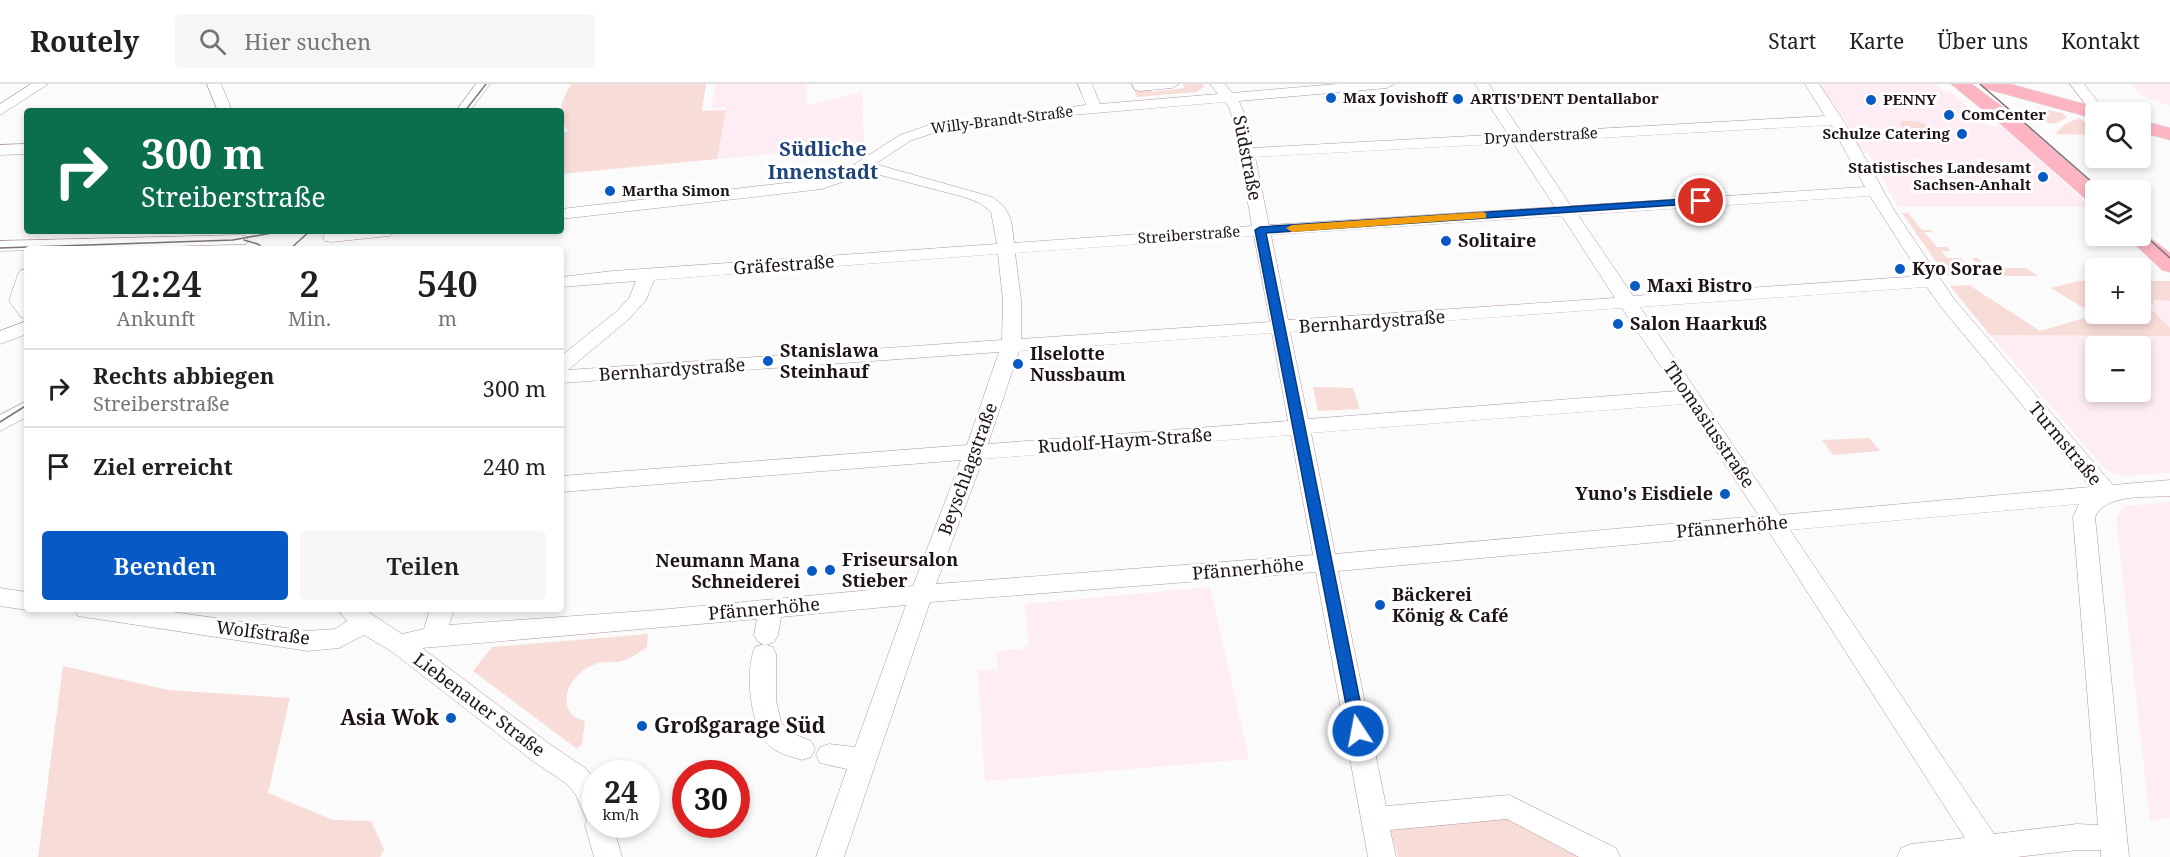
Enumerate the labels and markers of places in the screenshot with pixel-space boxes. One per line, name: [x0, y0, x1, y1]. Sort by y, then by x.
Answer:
place label: Max Jovishoff: [1343, 87, 1449, 107]
place label: ARTIS'DENT Dentallabor: [1470, 88, 1659, 108]
place label: PENNY: [1883, 89, 1937, 109]
marker: Max Jovishoff: [1324, 91, 1338, 105]
marker: ARTIS'DENT Dentallabor: [1451, 92, 1465, 106]
marker: PENNY: [1864, 93, 1878, 107]
place label: ComCenter: [1961, 104, 2046, 124]
marker: ComCenter: [1942, 108, 1956, 122]
place label: Schulze Catering: [1822, 123, 1951, 143]
marker: Schulze Catering: [1955, 127, 1969, 141]
place label: Statistisches Landesamt Sachsen-Anhalt: [1848, 157, 2031, 194]
marker: Statistisches Landesamt Sachsen-Anhalt: [2036, 170, 2050, 184]
pin: [1675, 175, 1726, 226]
place label: Martha Simon: [622, 180, 730, 200]
marker: Martha Simon: [603, 184, 617, 198]
place label: Solitaire: [1458, 228, 1536, 252]
marker: Solitaire: [1439, 234, 1453, 248]
place label: Kyo Sorae: [1912, 256, 2002, 280]
marker: Kyo Sorae: [1893, 262, 1907, 276]
place label: Maxi Bistro: [1647, 273, 1752, 297]
marker: Maxi Bistro: [1628, 279, 1642, 293]
place label: Salon Haarkuß: [1630, 311, 1767, 335]
marker: Salon Haarkuß: [1611, 317, 1625, 331]
place label: Stanislawa Steinhauf: [780, 338, 879, 383]
place label: Ilselotte Nussbaum: [1030, 341, 1126, 386]
marker: Stanislawa Steinhauf: [761, 354, 775, 368]
marker: Ilselotte Nussbaum: [1011, 357, 1025, 371]
place label: Yuno's Eisdiele: [1575, 481, 1713, 505]
marker: Yuno's Eisdiele: [1718, 487, 1732, 501]
place label: Friseursalon Stieber: [842, 547, 958, 592]
place label: Neumann Mana Schneiderei: [656, 548, 801, 593]
marker: Friseursalon Stieber: [823, 563, 837, 577]
marker: Neumann Mana Schneiderei: [805, 564, 819, 578]
place label: Bäckerei König & Café: [1392, 582, 1509, 627]
marker: Bäckerei König & Café: [1373, 598, 1387, 612]
place label: Asia Wok: [340, 703, 440, 731]
marker: Asia Wok: [444, 711, 458, 725]
place label: Großgarage Süd: [654, 711, 826, 739]
marker: Großgarage Süd: [635, 719, 649, 733]

